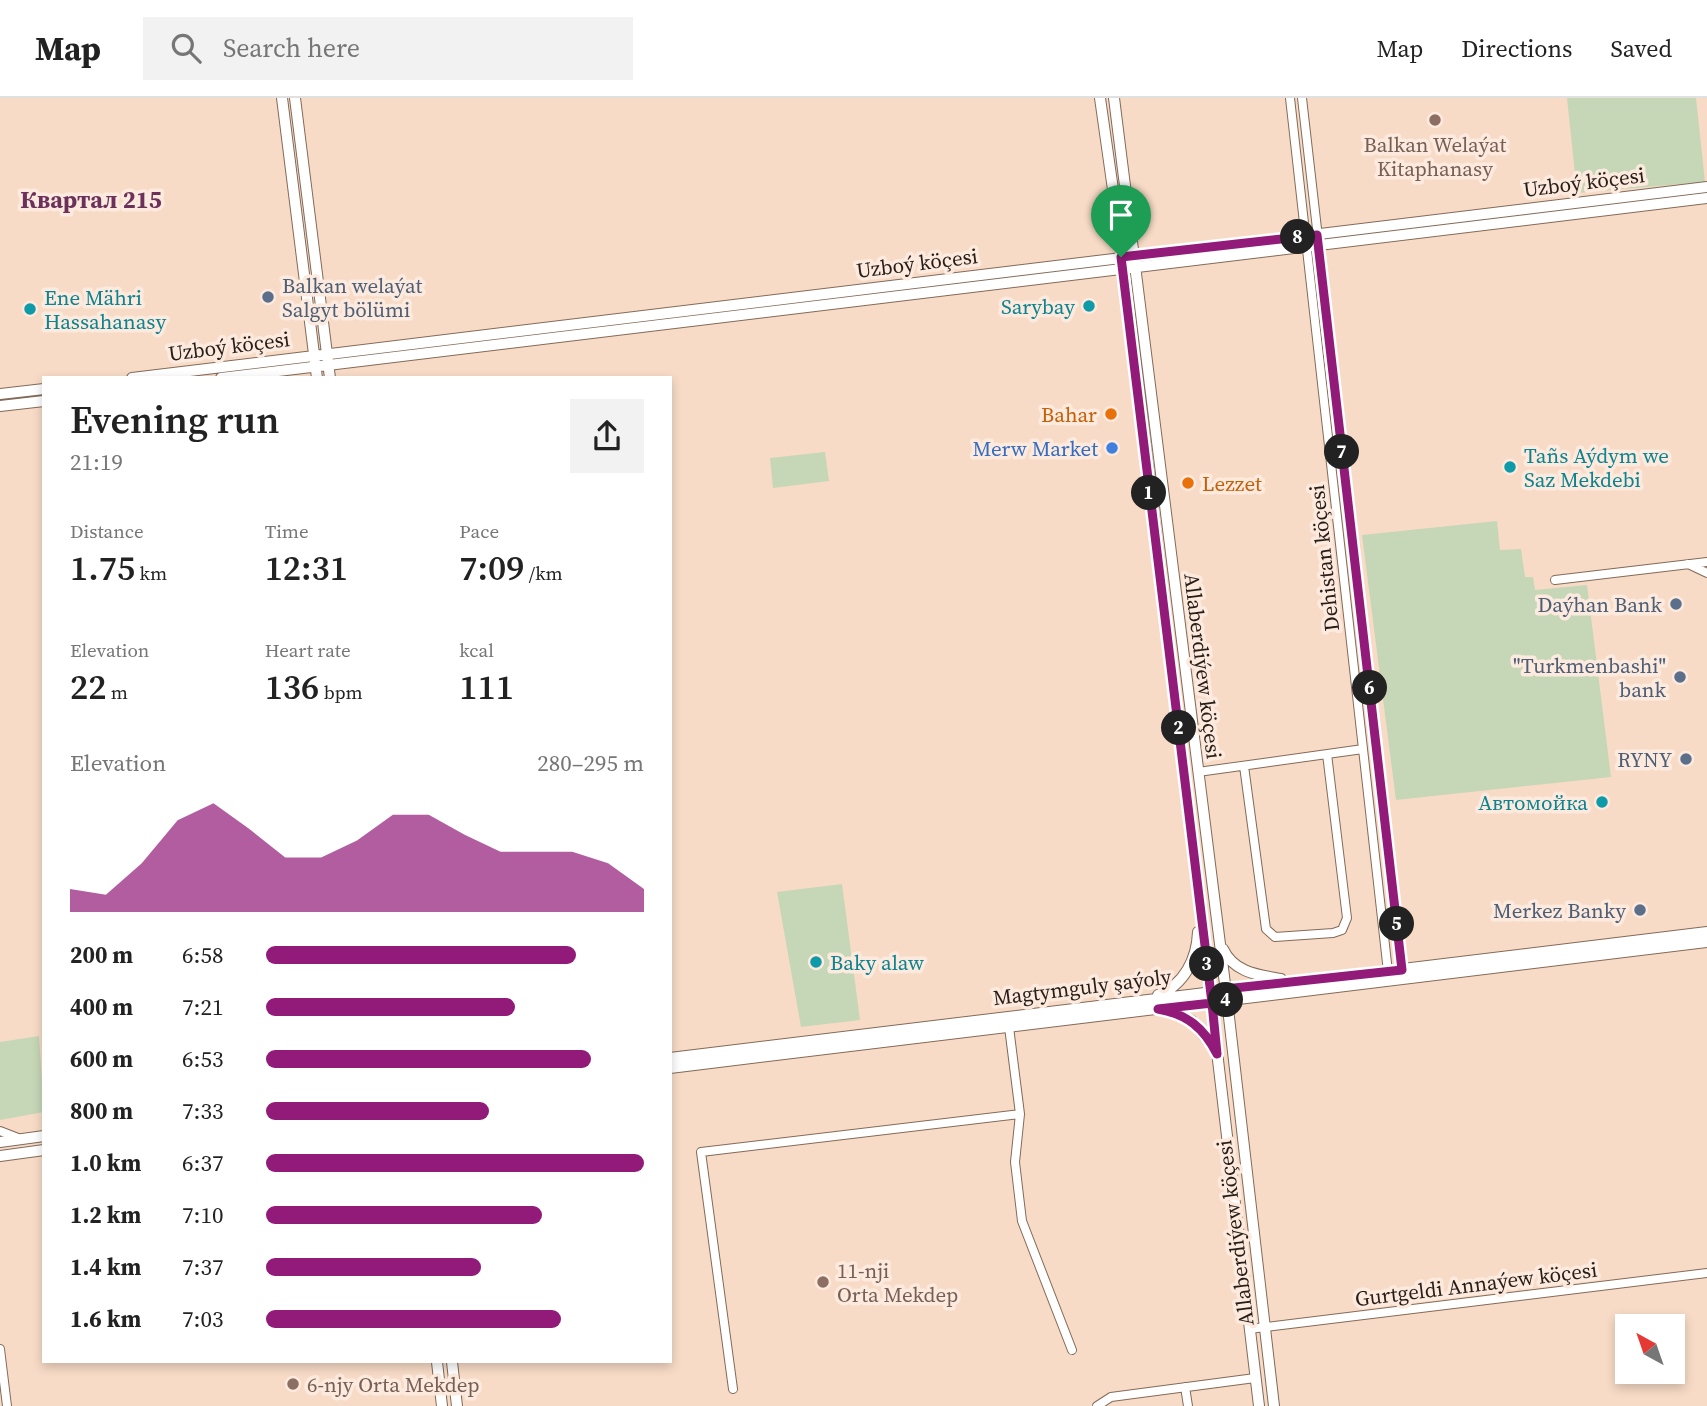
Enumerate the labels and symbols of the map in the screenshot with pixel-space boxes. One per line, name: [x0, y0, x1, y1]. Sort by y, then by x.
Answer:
marker: Balkan Welaýat Kitaphanasy: [1427, 112, 1443, 128]
place label: Balkan Welaýat Kitaphanasy: [1364, 130, 1507, 183]
street label: Uzboý köçesi: [1522, 160, 1646, 204]
district label: Квартал 215: [20, 183, 162, 216]
pin: [1091, 185, 1151, 257]
pin: 8: [1280, 220, 1316, 254]
street label: Uzboý köçesi: [855, 241, 979, 285]
place label: Balkan welaýat Salgyt bölümi: [282, 271, 423, 324]
place label: Ene Mähri Hassahanasy: [44, 283, 166, 336]
marker: Balkan welaýat Salgyt bölümi: [260, 289, 276, 305]
place label: Sarybay: [1001, 292, 1075, 321]
marker: Sarybay: [1081, 298, 1097, 314]
marker: Ene Mähri Hassahanasy: [22, 301, 38, 317]
street label: Uzboý köçesi: [167, 324, 291, 368]
place label: Bahar: [1041, 400, 1097, 429]
marker: Bahar: [1103, 406, 1119, 422]
place label: Merw Market: [972, 434, 1098, 463]
pin: 7: [1324, 434, 1360, 470]
marker: Merw Market: [1104, 440, 1120, 456]
place label: Tañs Aýdym we Saz Mekdebi: [1524, 441, 1669, 494]
marker: Tañs Aýdym we Saz Mekdebi: [1502, 459, 1518, 475]
place label: Lezzet: [1202, 469, 1262, 498]
marker: Lezzet: [1180, 475, 1196, 491]
pin: 1: [1132, 476, 1166, 510]
street label: Dehistan köçesi: [1302, 483, 1346, 633]
street label: Allaberdiýew köçesi: [1177, 571, 1229, 761]
place label: Daýhan Bank: [1537, 590, 1663, 619]
marker: Daýhan Bank: [1668, 596, 1684, 612]
place label: "Turkmenbashi" bank: [1513, 651, 1667, 704]
marker: "Turkmenbashi" bank: [1672, 669, 1688, 685]
pin: 6: [1352, 670, 1388, 706]
pin: 2: [1162, 710, 1196, 746]
place label: RYNY: [1617, 745, 1673, 774]
marker: RYNY: [1678, 751, 1694, 767]
place label: Автомойка: [1478, 788, 1588, 817]
marker: Автомойка: [1594, 794, 1610, 810]
place label: Merkez Banky: [1493, 896, 1626, 925]
marker: Merkez Banky: [1632, 902, 1648, 918]
pin: 5: [1380, 906, 1414, 942]
pin: 3: [1190, 946, 1224, 982]
place label: Baky alaw: [830, 948, 924, 977]
marker: Baky alaw: [808, 954, 824, 970]
street label: Magtymguly şaýoly: [991, 962, 1173, 1012]
pin: 4: [1208, 982, 1244, 1018]
street label: Allaberdiýew köçesi: [1209, 1138, 1261, 1328]
street label: Gurtgeldi Annaýew köçesi: [1353, 1255, 1599, 1313]
place label: 11-nji Orta Mekdep: [837, 1256, 958, 1309]
marker: 11-nji Orta Mekdep: [815, 1274, 831, 1290]
north arrow: [1615, 1314, 1685, 1384]
place label: 6-njy Orta Mekdep: [307, 1370, 480, 1399]
marker: 6-njy Orta Mekdep: [285, 1376, 301, 1392]

